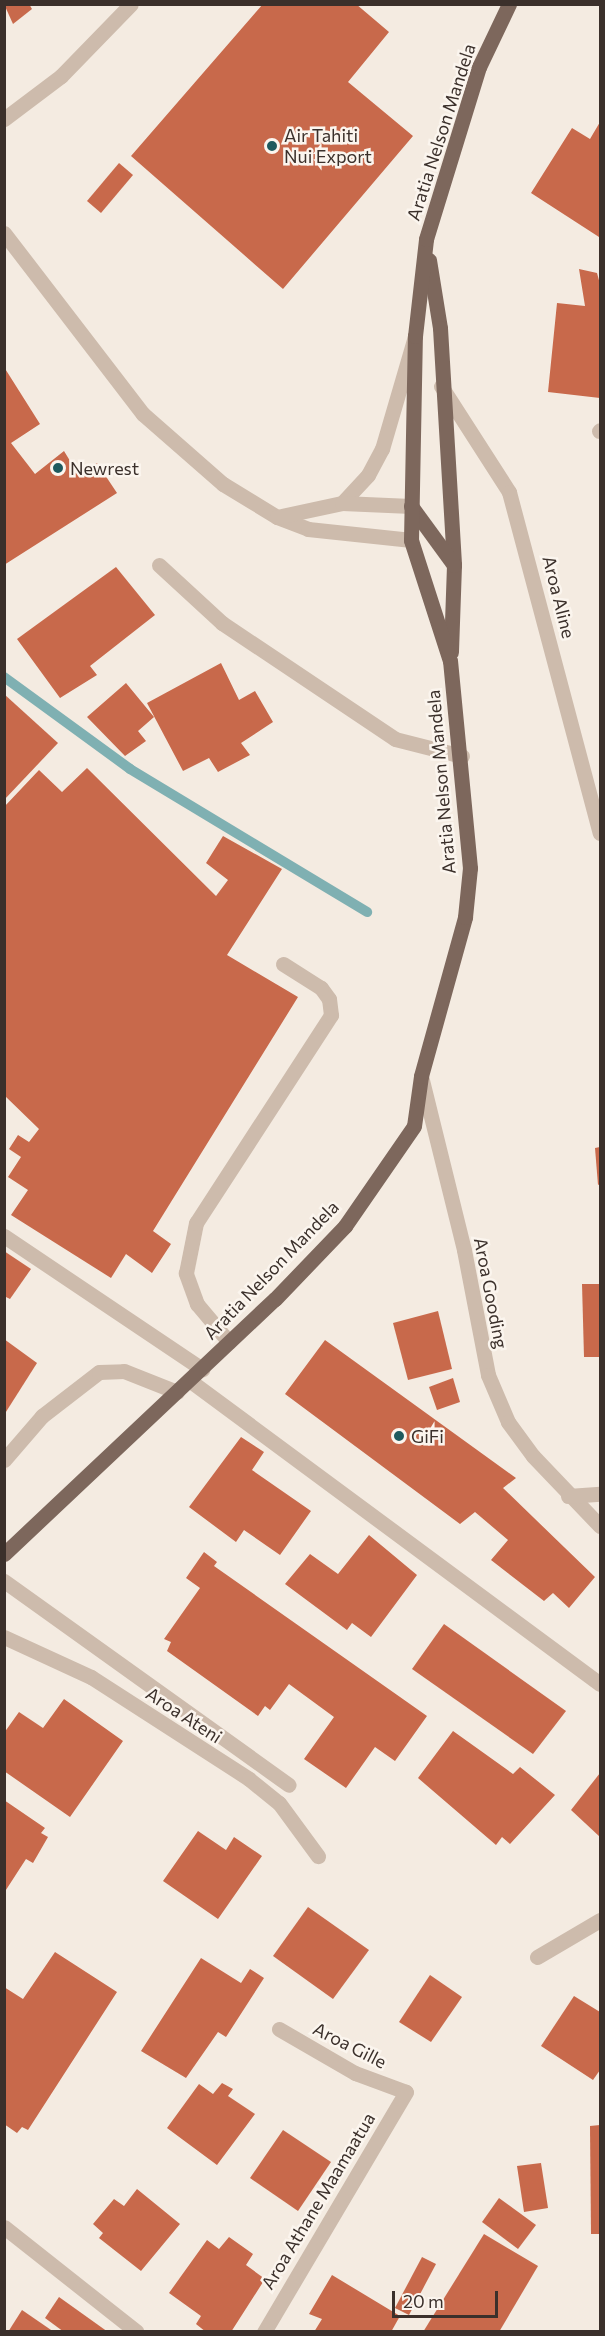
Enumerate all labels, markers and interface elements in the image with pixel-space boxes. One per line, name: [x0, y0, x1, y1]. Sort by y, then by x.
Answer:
street label: Aratia Nelson Mandela: [402, 41, 480, 223]
place label: Air Tahiti Nui Export: [284, 125, 372, 168]
marker: Air Tahiti Nui Export: [265, 139, 279, 153]
place label: Newrest: [70, 457, 139, 479]
marker: Newrest: [51, 461, 65, 475]
street label: Aroa Aline: [538, 553, 580, 641]
street label: Aratia Nelson Mandela: [422, 689, 460, 875]
street label: Aratia Nelson Mandela: [199, 1196, 343, 1344]
street label: Aroa Gooding: [470, 1236, 512, 1350]
place label: GiFi: [411, 1425, 444, 1447]
marker: GiFi: [392, 1429, 406, 1443]
street label: Aroa Ateni: [142, 1682, 226, 1748]
street label: Aroa Gille: [310, 2017, 390, 2073]
street label: Aroa Athane Maamaatua: [257, 2109, 379, 2293]
scale bar: [395, 2279, 502, 2317]
text: 20 m: [403, 2290, 444, 2312]

